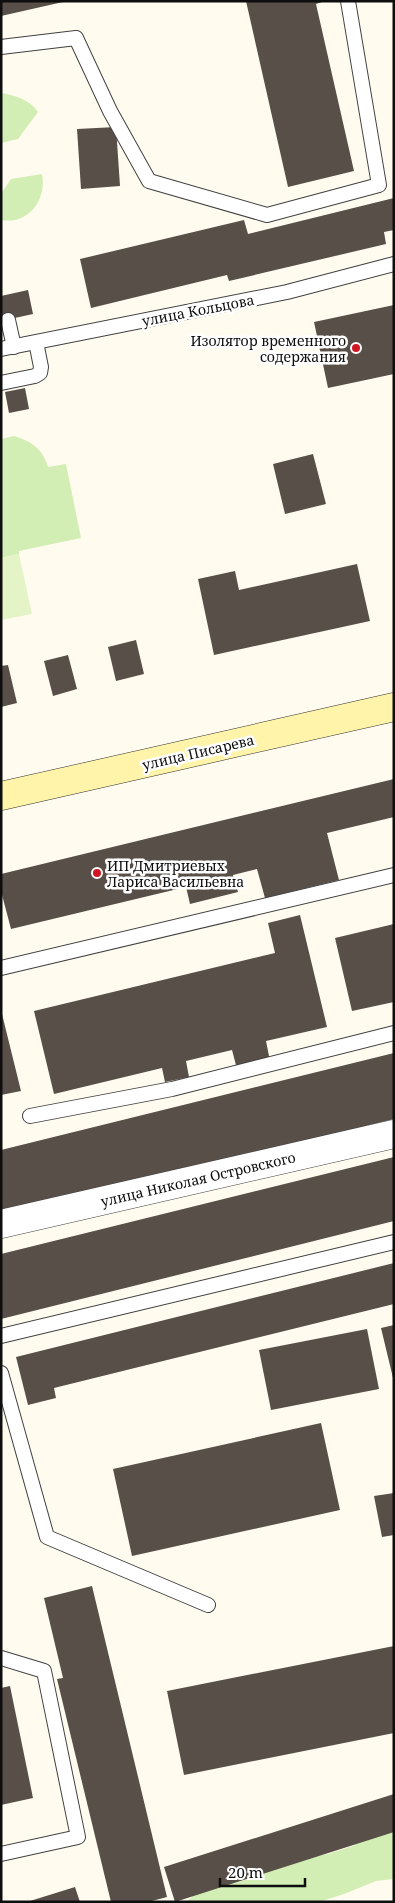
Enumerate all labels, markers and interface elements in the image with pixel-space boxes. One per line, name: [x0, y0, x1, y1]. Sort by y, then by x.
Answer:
street label: улица Кольцова: [140, 290, 256, 330]
place label: Изолятор временного содержания: [191, 331, 346, 366]
marker: Изолятор временного содержания: [350, 342, 362, 354]
street label: улица Писарева: [140, 730, 256, 774]
place label: ИП Дмитриевых Лариса Васильевна: [107, 856, 244, 891]
marker: ИП Дмитриевых Лариса Васильевна: [91, 867, 103, 879]
street label: улица Николая Островского: [99, 1147, 297, 1211]
scale bar: [220, 1856, 305, 1888]
text: 20 m: [228, 1862, 263, 1882]

